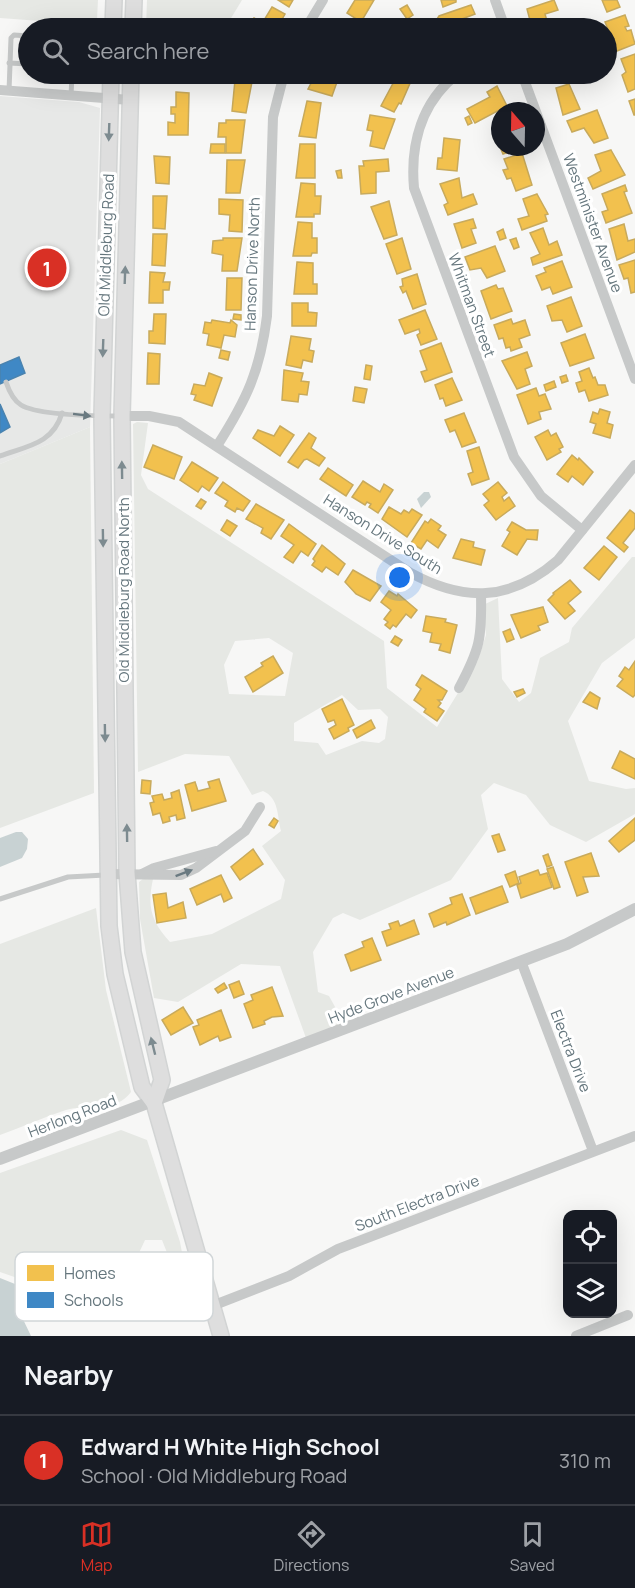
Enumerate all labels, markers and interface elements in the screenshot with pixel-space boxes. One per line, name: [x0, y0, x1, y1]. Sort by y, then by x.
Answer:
search box: [18, 18, 617, 84]
icon: search: [39, 35, 72, 68]
text: Search here: [87, 36, 209, 66]
north arrow: [491, 102, 545, 156]
one-way arrow: [104, 122, 114, 141]
street label: Westminister Avenue: [558, 151, 628, 296]
street label: Old Middleburg Road: [93, 173, 119, 317]
street label: Hanson Drive North: [239, 197, 265, 331]
pin: 1: [28, 246, 66, 290]
street label: Whitman Street: [443, 250, 501, 360]
one-way arrow: [121, 265, 130, 284]
one-way arrow: [99, 338, 108, 357]
one-way arrow: [73, 411, 92, 420]
one-way arrow: [117, 460, 127, 479]
street label: Hanson Drive South: [320, 489, 446, 579]
street label: Old Middleburg Road North: [113, 497, 134, 683]
one-way arrow: [98, 528, 108, 547]
your location: [385, 563, 414, 592]
one-way arrow: [100, 723, 110, 742]
one-way arrow: [122, 823, 131, 842]
one-way arrow: [175, 867, 193, 877]
street label: Hyde Grove Avenue: [325, 961, 457, 1029]
street label: Electra Drive: [546, 1007, 596, 1095]
one-way arrow: [148, 1037, 158, 1055]
street label: Herlong Road: [25, 1090, 119, 1142]
street label: South Electra Drive: [352, 1170, 482, 1236]
map controls: [563, 1210, 617, 1318]
button: locate: [563, 1210, 617, 1264]
legend: [15, 1252, 213, 1321]
text: Homes: [64, 1262, 116, 1284]
button: layers: [563, 1264, 617, 1318]
text: Schools: [64, 1289, 123, 1311]
text: Nearby: [24, 1357, 113, 1393]
text: Edward H White High School: [81, 1432, 380, 1462]
text: 1: [39, 1447, 48, 1474]
text: 310 m: [559, 1447, 611, 1474]
text: School · Old Middleburg Road: [81, 1462, 347, 1489]
tab: Map: [80, 1518, 113, 1576]
tab: Directions: [274, 1518, 349, 1576]
tab: Saved: [510, 1518, 555, 1576]

